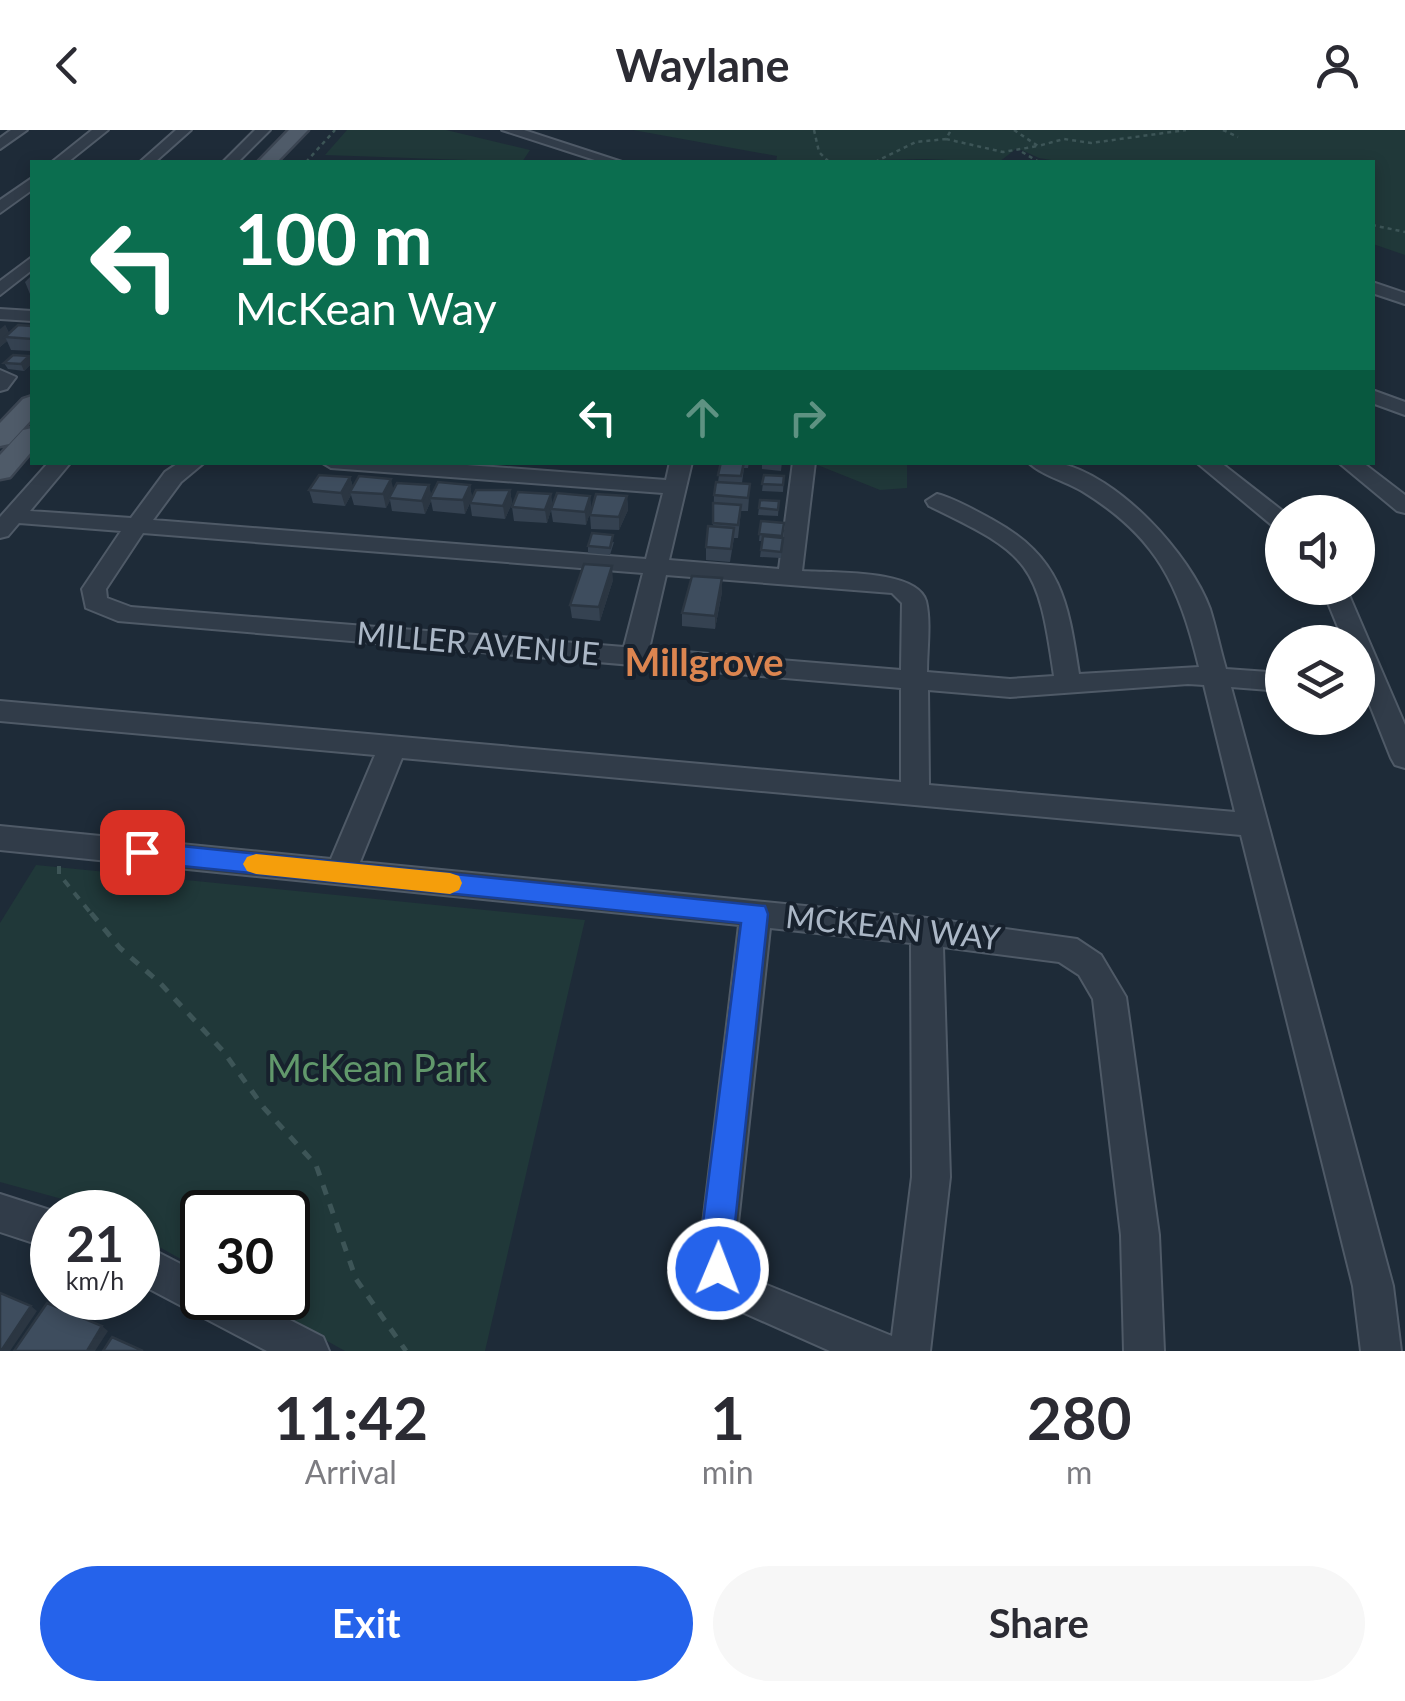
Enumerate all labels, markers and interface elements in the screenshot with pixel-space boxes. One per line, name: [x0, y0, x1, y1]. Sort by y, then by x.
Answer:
icon: back: [40, 38, 95, 93]
text: Waylane: [616, 38, 789, 92]
icon: person: [1310, 38, 1365, 93]
text: 100 m: [235, 196, 432, 280]
icon: left: [70, 200, 200, 330]
text: McKean Way: [235, 281, 497, 335]
icon: left: [570, 390, 625, 445]
icon: ahead: [675, 390, 730, 445]
icon: right: [780, 390, 835, 445]
map controls: [1265, 495, 1375, 735]
button: sound: [1265, 495, 1375, 605]
street label: MILLER AVENUE: [355, 612, 601, 673]
button: layers: [1265, 625, 1375, 735]
district label: Millgrove: [625, 638, 783, 684]
pin: [100, 810, 185, 895]
icon: arrive: [115, 825, 170, 880]
street label: MCKEAN WAY: [784, 896, 1003, 957]
park label: McKean Park: [267, 1044, 488, 1090]
speed limit sign: 30: [180, 1190, 310, 1320]
text: 21: [66, 1213, 124, 1273]
position arrow: [666, 1217, 770, 1321]
text: km/h: [66, 1265, 124, 1295]
text: 11:42: [274, 1381, 428, 1453]
text: 1: [710, 1381, 745, 1453]
text: 280: [1027, 1381, 1131, 1453]
text: Arrival: [305, 1452, 397, 1491]
text: min: [702, 1452, 754, 1491]
text: m: [1066, 1452, 1092, 1491]
button: Exit: [40, 1566, 693, 1681]
button: Share: [713, 1566, 1365, 1681]

